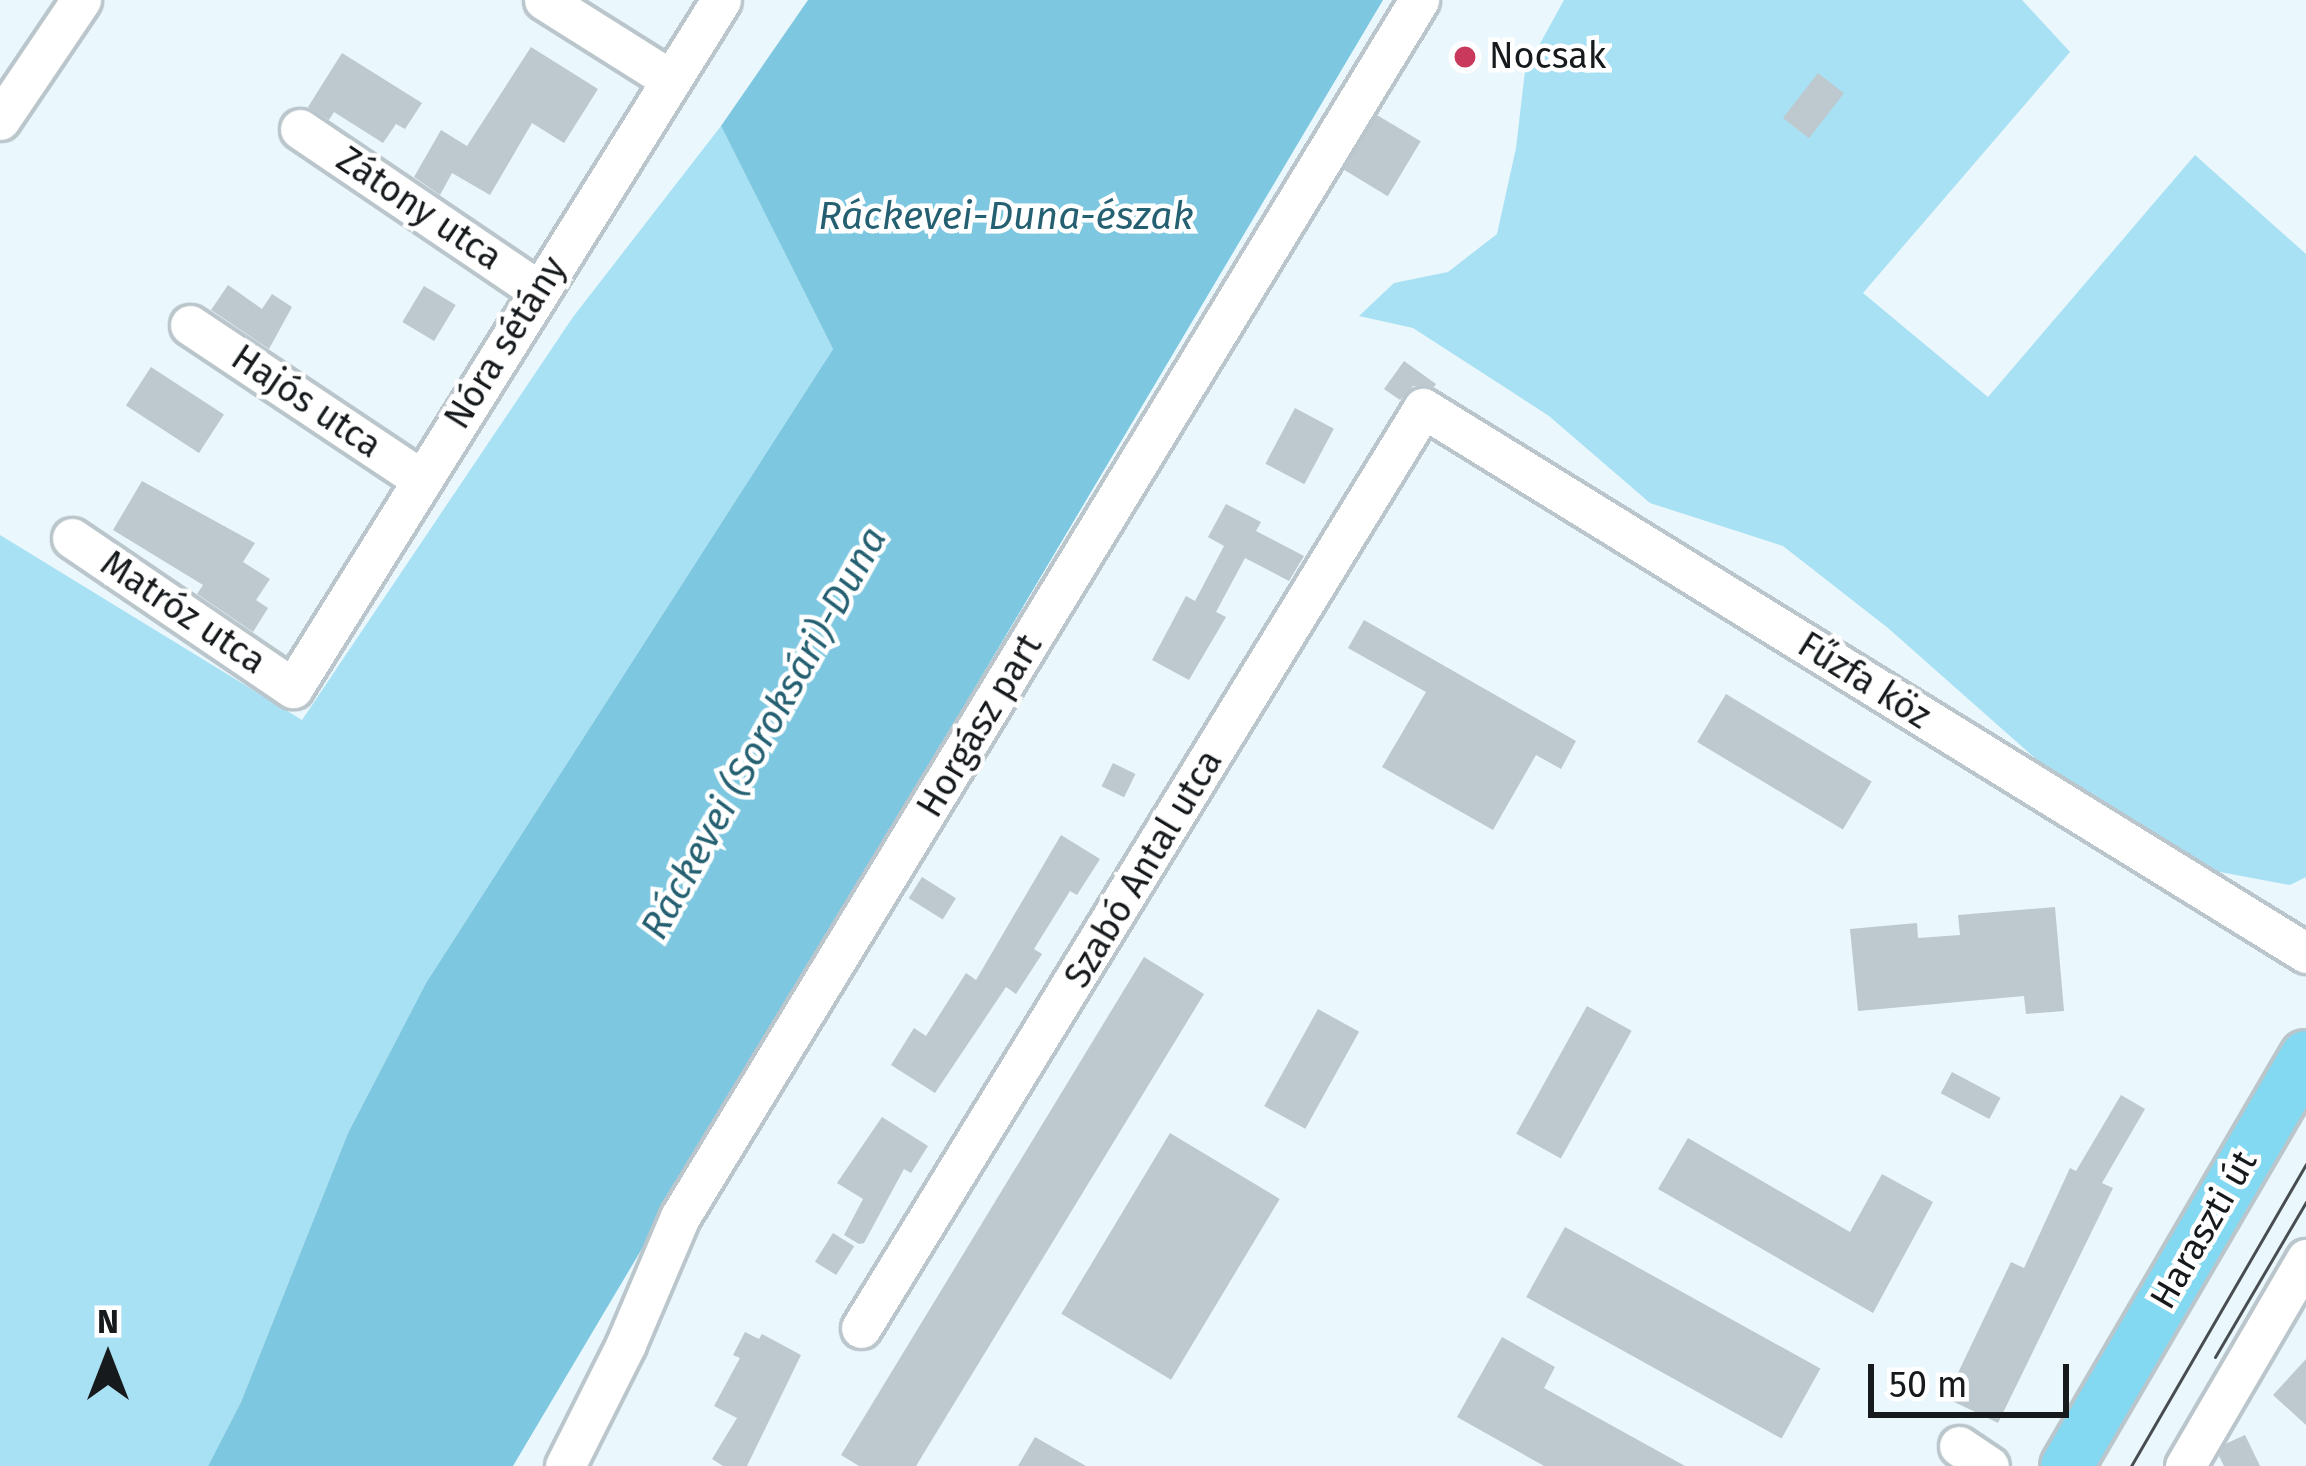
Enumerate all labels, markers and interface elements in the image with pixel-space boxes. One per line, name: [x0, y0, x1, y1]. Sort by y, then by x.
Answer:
place label: Nocsak: [1489, 35, 1606, 79]
marker: Nocsak: [1452, 44, 1478, 70]
street label: Zátony utca: [328, 138, 510, 280]
water label: Ráckevei-Duna-észak: [818, 193, 1194, 239]
street label: Nóra sétány: [436, 249, 576, 437]
street label: Hajós utca: [223, 336, 389, 468]
water label: Ráckevei (Soroksári)-Duna: [631, 519, 897, 947]
street label: Matróz utca: [92, 542, 274, 684]
street label: Fűzfa köz: [1790, 623, 1938, 739]
street label: Horgász part: [909, 627, 1051, 825]
street label: Szabó Antal utca: [1056, 742, 1232, 996]
street label: Haraszti út: [2142, 1143, 2266, 1317]
north arrow: [48, 1298, 168, 1418]
text: N: [97, 1302, 119, 1342]
scale bar: [1874, 1340, 2075, 1414]
text: 50 m: [1889, 1363, 1968, 1407]

